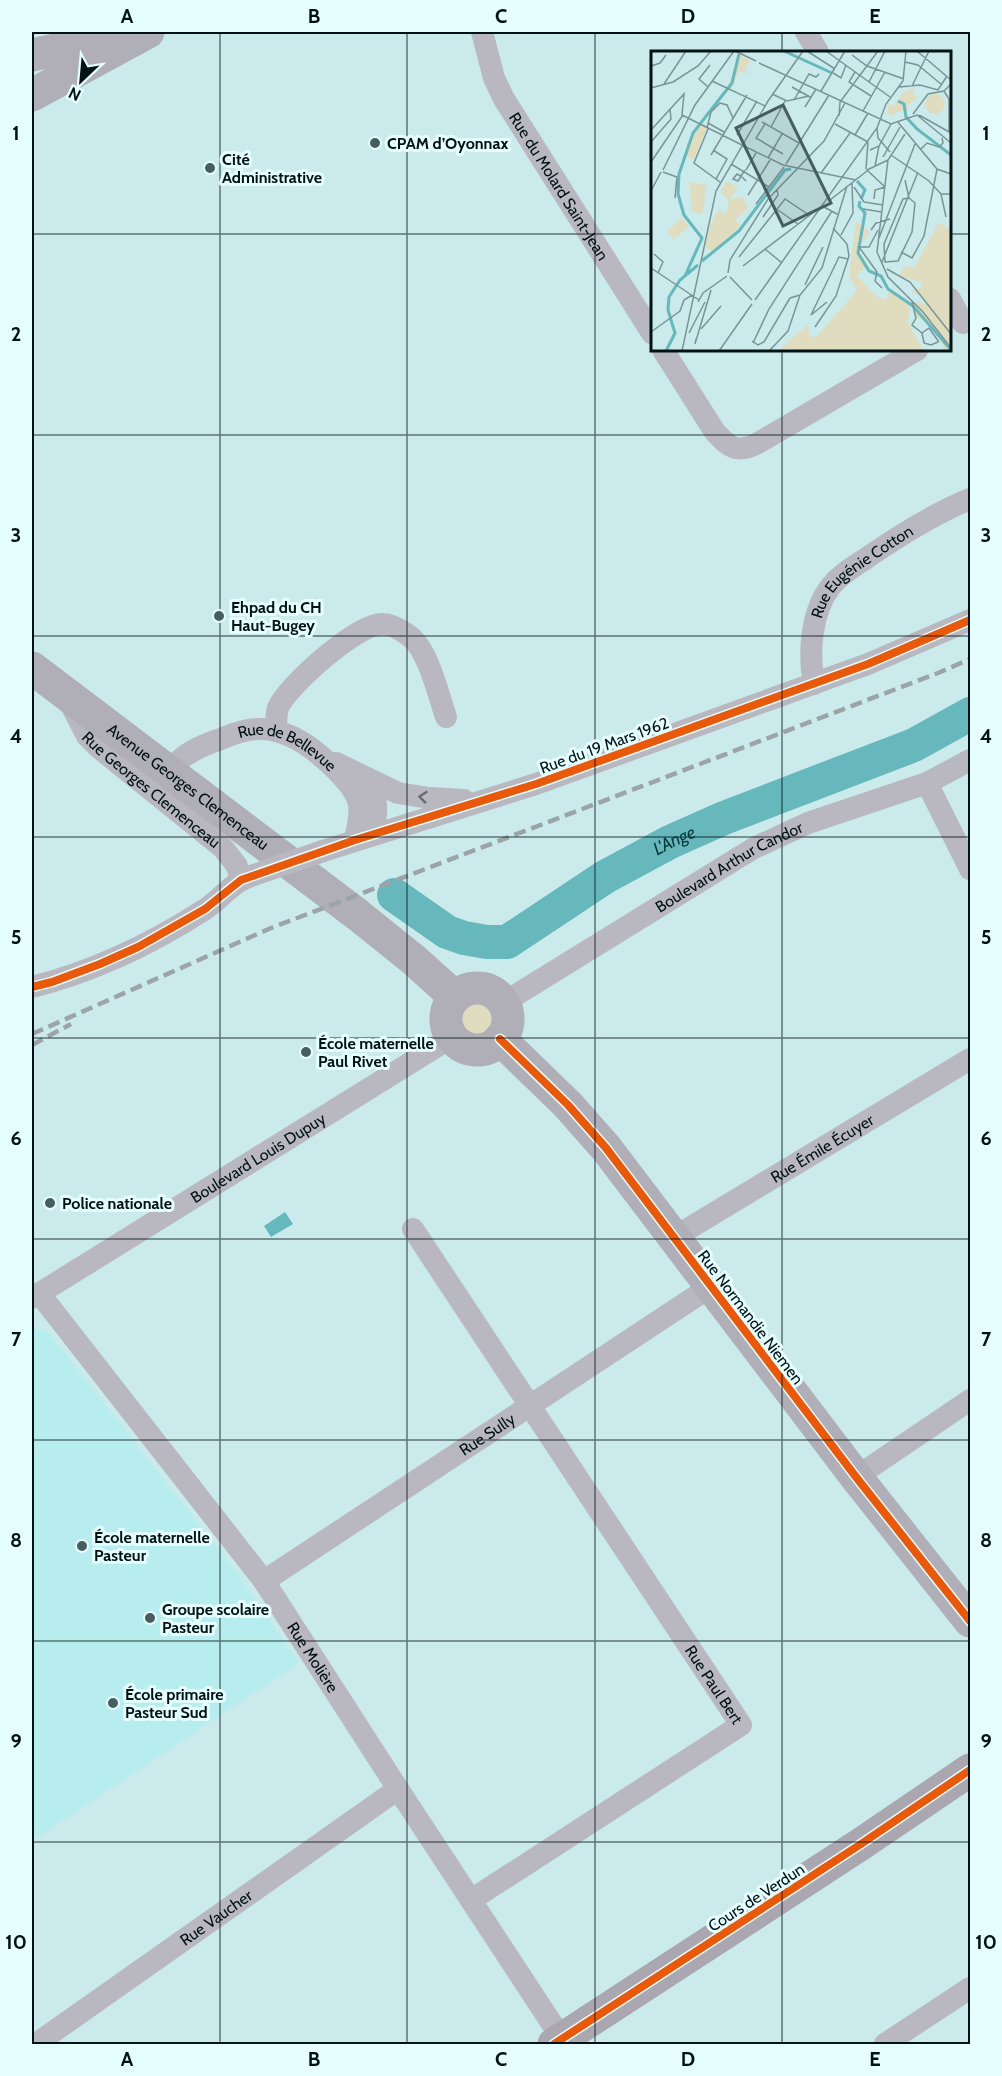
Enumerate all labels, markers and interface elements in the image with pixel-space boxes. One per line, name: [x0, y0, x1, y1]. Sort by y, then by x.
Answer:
text: A: [121, 4, 134, 28]
text: B: [308, 4, 320, 28]
text: C: [495, 4, 507, 28]
text: D: [681, 4, 695, 28]
text: E: [869, 4, 881, 28]
north arrow: [51, 51, 111, 111]
inset map: [651, 51, 951, 351]
text: N: [65, 83, 84, 105]
street label: Rue du Molard Saint-Jean: [505, 109, 613, 264]
text: 1: [12, 121, 20, 145]
text: 1: [982, 121, 990, 145]
place label: CPAM d’Oyonnax: [387, 134, 508, 153]
marker: CPAM d’Oyonnax: [368, 136, 382, 150]
place label: Cité Administrative: [222, 150, 322, 187]
marker: Cité Administrative: [203, 161, 217, 175]
text: 2: [11, 322, 21, 346]
text: 2: [981, 322, 991, 346]
street label: Rue Eugénie Cotton: [807, 521, 916, 620]
text: 3: [11, 523, 21, 547]
text: 3: [981, 523, 991, 547]
place label: Ehpad du CH Haut-Bugey: [231, 598, 322, 635]
marker: Ehpad du CH Haut-Bugey: [212, 609, 226, 623]
street label: Rue du 19 Mars 1962: [537, 713, 671, 778]
street label: Avenue Georges Clemenceau: [103, 719, 273, 854]
street label: Rue de Bellevue: [236, 720, 340, 775]
text: 4: [10, 724, 22, 748]
text: 4: [980, 724, 992, 748]
street label: Rue Georges Clemenceau: [78, 728, 224, 852]
one-way arrow: [418, 791, 427, 804]
street label: Boulevard Arthur Candor: [652, 817, 807, 917]
water label: L'Ange: [649, 821, 699, 860]
text: 5: [11, 925, 21, 949]
text: 5: [981, 925, 991, 949]
place label: École maternelle Paul Rivet: [318, 1034, 434, 1071]
marker: École maternelle Paul Rivet: [299, 1045, 313, 1059]
street label: Boulevard Louis Dupuy: [187, 1109, 329, 1207]
street label: Rue Émile Écuyer: [767, 1110, 878, 1187]
text: 6: [10, 1126, 22, 1150]
text: 6: [980, 1126, 992, 1150]
place label: Police nationale: [62, 1194, 172, 1213]
marker: Police nationale: [43, 1196, 57, 1210]
street label: Rue Normandie Niemen: [694, 1246, 807, 1388]
text: 7: [11, 1327, 22, 1351]
text: 7: [981, 1327, 992, 1351]
street label: Rue Sully: [456, 1409, 519, 1460]
text: 8: [10, 1528, 22, 1552]
place label: École maternelle Pasteur: [94, 1528, 210, 1565]
text: 8: [980, 1528, 992, 1552]
marker: École maternelle Pasteur: [75, 1539, 89, 1553]
place label: Groupe scolaire Pasteur: [162, 1600, 269, 1637]
marker: Groupe scolaire Pasteur: [143, 1611, 157, 1625]
street label: Rue Molière: [283, 1619, 342, 1696]
street label: Rue Paul Bert: [681, 1642, 747, 1728]
place label: École primaire Pasteur Sud: [125, 1685, 224, 1722]
marker: École primaire Pasteur Sud: [106, 1696, 120, 1710]
text: 9: [10, 1729, 22, 1753]
text: 9: [980, 1729, 992, 1753]
street label: Cours de Verdun: [705, 1859, 808, 1936]
street label: Rue Vaucher: [176, 1885, 257, 1950]
text: 10: [5, 1930, 27, 1954]
text: 10: [975, 1930, 997, 1954]
text: A: [121, 2047, 134, 2071]
text: B: [308, 2047, 320, 2071]
text: C: [495, 2047, 507, 2071]
text: D: [681, 2047, 695, 2071]
text: E: [869, 2047, 881, 2071]

